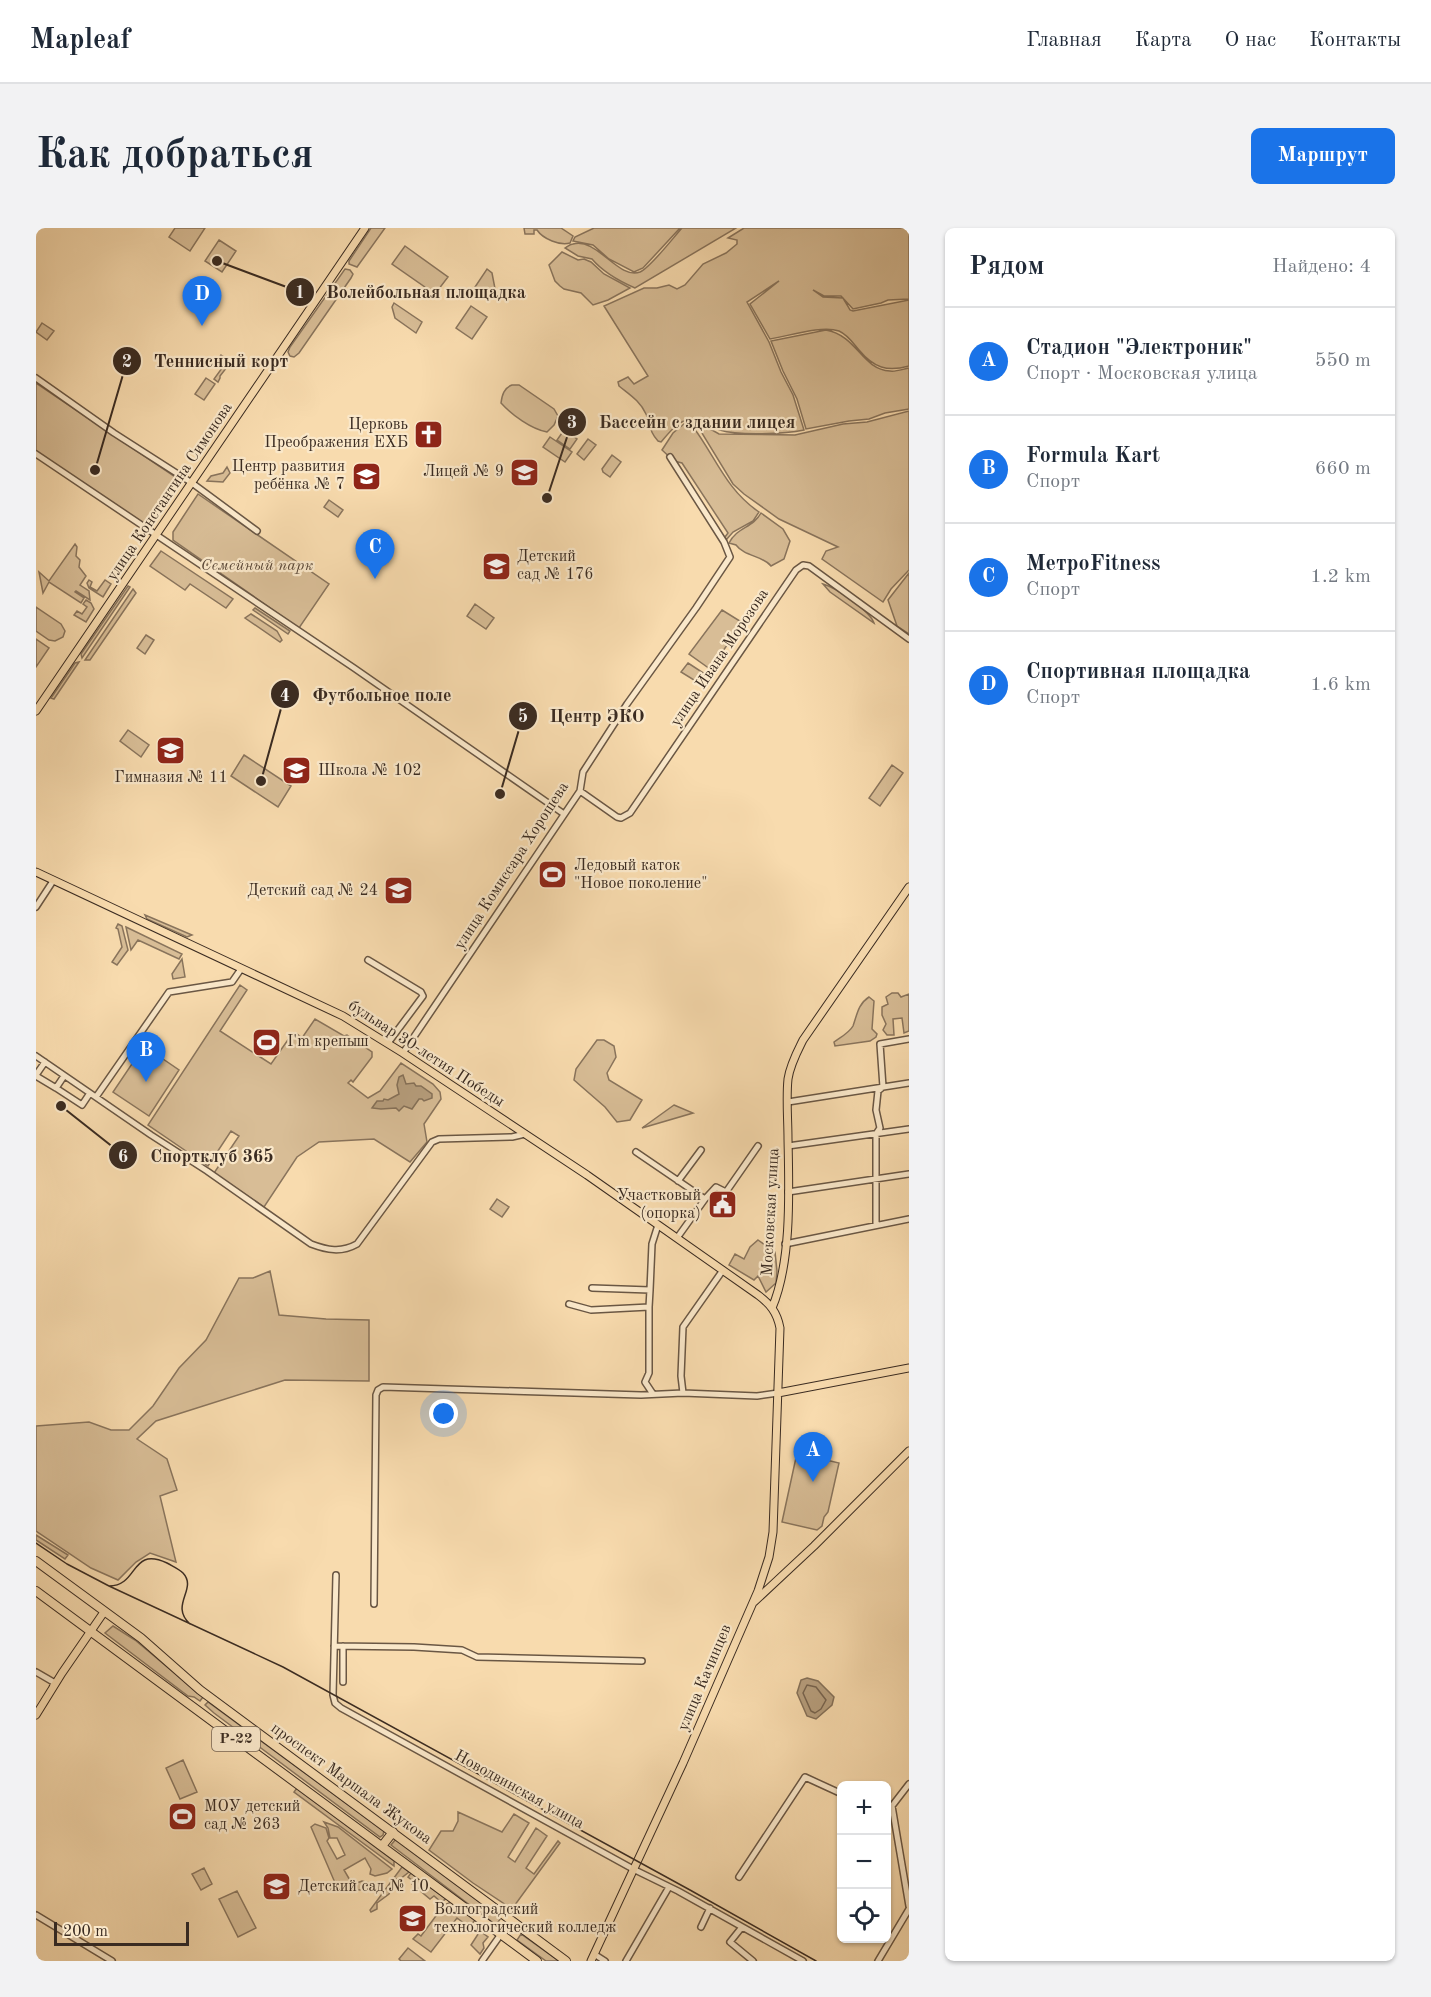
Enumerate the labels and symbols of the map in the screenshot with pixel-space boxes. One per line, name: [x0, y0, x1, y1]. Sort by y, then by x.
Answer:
callout: Волейбольная площадка: [285, 274, 538, 310]
pin: D: [182, 276, 222, 326]
text: 1: [295, 284, 305, 302]
text: Волейбольная площадка: [326, 284, 526, 302]
callout: Теннисный корт: [112, 343, 300, 379]
text: 2: [122, 353, 132, 371]
text: Теннисный корт: [154, 353, 288, 371]
street label: улица Константина Симонова: [104, 400, 236, 584]
callout: Бассейн с здании лицея: [557, 404, 807, 440]
text: 3: [567, 414, 577, 432]
text: Бассейн с здании лицея: [599, 414, 795, 432]
place label: Церковь Преображения ЕХБ: [264, 417, 408, 451]
church icon: Церковь Преображения ЕХБ: [413, 418, 445, 450]
school or university icon: Лицей № 9: [509, 456, 541, 488]
place label: Центр развития ребёнка № 7: [232, 459, 345, 493]
school or university icon: Центр развития ребёнка № 7: [350, 460, 382, 492]
place label: Лицей № 9: [423, 464, 504, 480]
pin: C: [356, 530, 394, 579]
place label: Детский сад № 176: [517, 549, 594, 583]
school or university icon: Детский сад № 176: [480, 550, 512, 582]
park label: Семейный парк: [201, 558, 313, 574]
street label: улица Ивана Морозова: [668, 586, 772, 730]
callout: Футбольное поле: [270, 676, 463, 712]
text: 4: [280, 687, 290, 705]
text: Футбольное поле: [313, 687, 451, 705]
callout: Центр ЭКО: [508, 698, 657, 734]
text: 5: [518, 708, 528, 726]
text: Центр ЭКО: [549, 708, 645, 726]
school or university icon: Гимназия № 11: [155, 734, 187, 766]
school or university icon: Школа № 102: [281, 755, 313, 787]
place label: Школа № 102: [318, 763, 421, 779]
place label: Гимназия № 11: [114, 770, 228, 786]
street label: улица Комиссара Хорошева: [452, 779, 572, 953]
place label: Ледовый каток "Новое поколение": [574, 858, 707, 892]
sports icon: Ледовый каток "Новое поколение": [537, 859, 569, 891]
school or university icon: Детский сад № 24: [383, 875, 415, 907]
place label: Детский сад № 24: [247, 883, 378, 899]
street label: бульвар 30-летия Победы: [345, 998, 507, 1110]
sports icon: I'm крепыш: [250, 1026, 282, 1058]
pin: B: [126, 1032, 166, 1082]
place label: I'm крепыш: [287, 1034, 369, 1050]
callout: Спортклуб 365: [108, 1137, 286, 1173]
street label: Московская улица: [760, 1147, 782, 1277]
text: 6: [118, 1148, 128, 1166]
text: Спортклуб 365: [150, 1148, 274, 1166]
place label: Участковый (опорка): [617, 1188, 701, 1222]
public building icon: Участковый (опорка): [706, 1189, 738, 1221]
your location: [429, 1399, 458, 1428]
pin: A: [794, 1432, 832, 1482]
street label: улица Качинцев: [675, 1622, 735, 1734]
street label: проспект Маршала Жукова: [268, 1720, 434, 1848]
road number: Р-22: [212, 1727, 260, 1751]
street label: Новодвинская улица: [452, 1748, 586, 1832]
place label: МОУ детский сад № 263: [204, 1799, 300, 1833]
sports icon: МОУ детский сад № 263: [167, 1800, 199, 1832]
school or university icon: Детский сад № 10: [261, 1871, 293, 1903]
place label: Детский сад № 10: [298, 1879, 429, 1895]
place label: Волгоградский технологический колледж: [434, 1902, 617, 1936]
school or university icon: Волгоградский технологический колледж: [397, 1903, 429, 1935]
scale bar: [54, 1919, 189, 1946]

